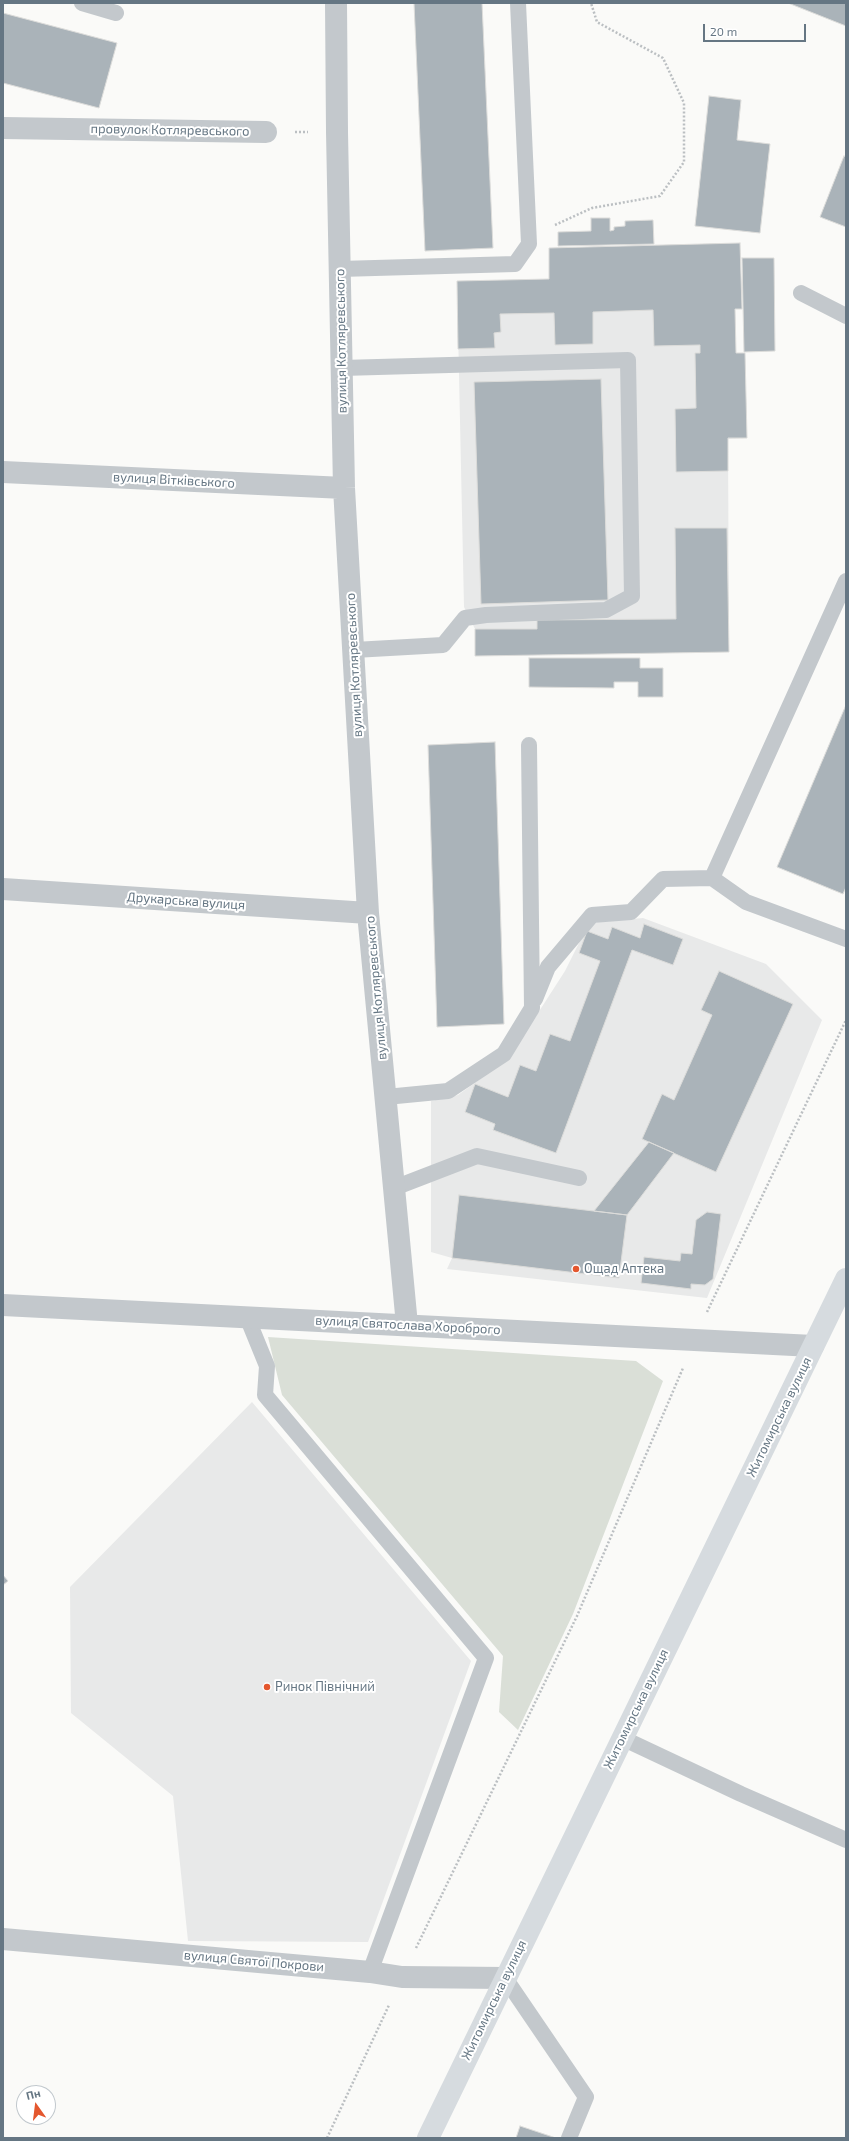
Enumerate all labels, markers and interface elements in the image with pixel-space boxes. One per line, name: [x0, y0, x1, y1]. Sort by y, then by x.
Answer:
scale bar: [705, 16, 808, 42]
text: 20 m: [710, 24, 737, 38]
street label: провулок Котляревського: [90, 121, 250, 139]
street label: вулиця Котляревського: [332, 269, 350, 413]
street label: вулиця Вітківського: [113, 469, 235, 491]
street label: вулиця Котляревського: [342, 592, 366, 738]
street label: Друкарська вулиця: [126, 889, 246, 913]
street label: вулиця Котляревського: [362, 915, 390, 1061]
place label: Ощад Аптека: [584, 1261, 664, 1277]
marker: Ощад Аптека: [571, 1264, 581, 1274]
street label: вулиця Святослава Хороброго: [315, 1312, 501, 1338]
street label: Житомирська вулиця: [743, 1354, 815, 1480]
street label: Житомирська вулиця: [600, 1646, 672, 1772]
place label: Ринок Північний: [275, 1679, 375, 1695]
marker: Ринок Північний: [262, 1682, 272, 1692]
street label: Житомирська вулиця: [458, 1937, 530, 2063]
street label: вулиця Святої Покрови: [183, 1947, 325, 1975]
north arrow: [16, 2085, 56, 2125]
text: Пн: [25, 2086, 42, 2102]

